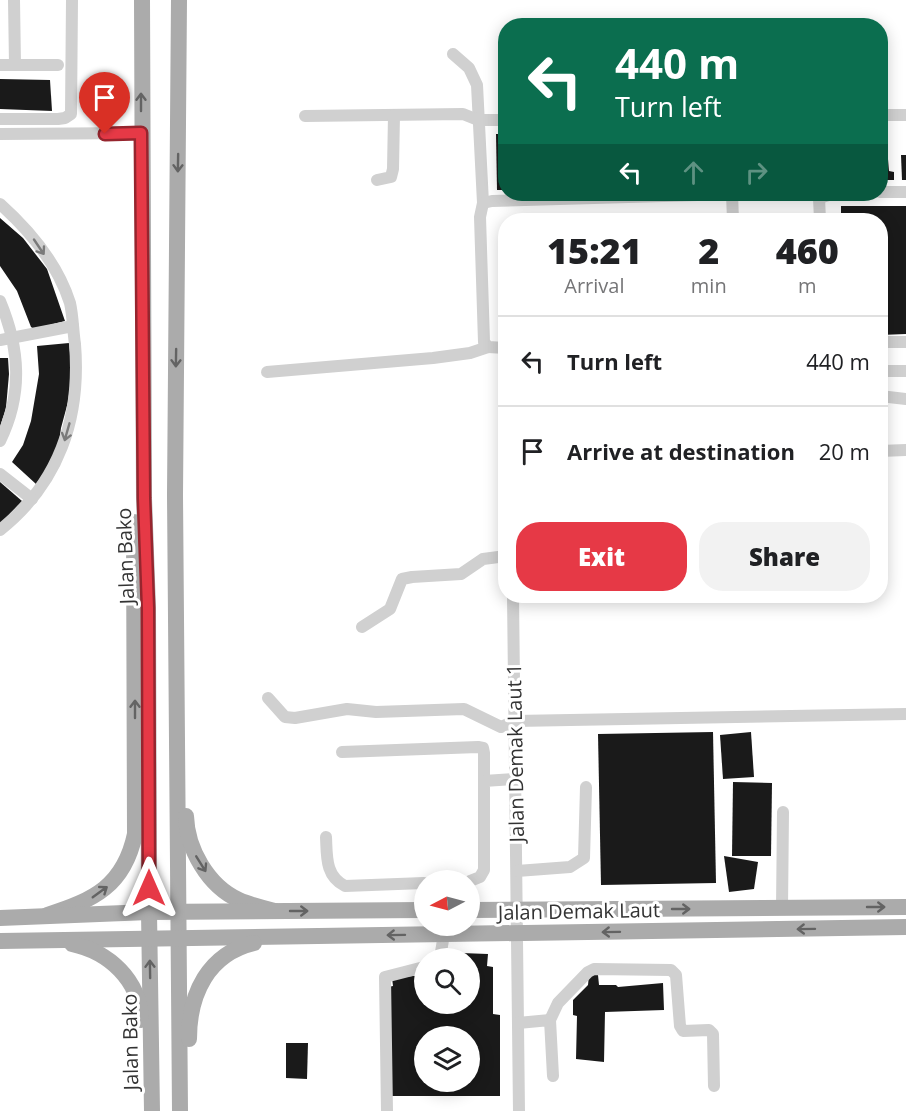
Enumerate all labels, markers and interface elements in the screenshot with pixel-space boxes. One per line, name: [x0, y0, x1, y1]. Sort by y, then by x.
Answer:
text: 440 m: [615, 34, 739, 91]
icon: left: [516, 42, 594, 120]
pin: [79, 72, 130, 134]
icon: arrive: [88, 81, 121, 114]
text: Turn left: [615, 88, 722, 125]
one-way arrow: [135, 92, 147, 112]
one-way arrow: [172, 153, 184, 173]
icon: left: [614, 156, 647, 189]
icon: ahead: [677, 156, 710, 189]
icon: right: [740, 156, 773, 189]
text: 15:21: [547, 226, 642, 275]
text: 2: [698, 226, 719, 275]
text: 460: [776, 226, 839, 275]
one-way arrow: [33, 238, 45, 254]
text: Arrival: [564, 272, 625, 299]
text: min: [691, 272, 727, 299]
text: m: [798, 272, 817, 299]
icon: left: [516, 345, 549, 378]
text: Turn left: [567, 346, 662, 376]
text: 440 m: [806, 346, 870, 376]
one-way arrow: [170, 348, 182, 368]
one-way arrow: [60, 423, 72, 442]
icon: arrive: [516, 435, 549, 468]
text: Arrive at destination: [567, 436, 795, 466]
text: 20 m: [819, 436, 870, 466]
street label: Jalan Bako: [110, 507, 140, 607]
button: Exit: [516, 522, 687, 591]
button: Share: [699, 522, 870, 591]
street label: Jalan Demak Laut 1: [500, 663, 530, 845]
one-way arrow: [129, 699, 141, 719]
one-way arrow: [196, 855, 208, 872]
position arrow: [117, 856, 181, 920]
north arrow: [414, 870, 480, 936]
map controls: [414, 870, 480, 1092]
one-way arrow: [92, 885, 108, 898]
street label: Jalan Demak Laut: [496, 896, 660, 926]
one-way arrow: [865, 902, 885, 913]
one-way arrow: [670, 903, 690, 915]
one-way arrow: [288, 905, 308, 917]
one-way arrow: [796, 923, 816, 935]
one-way arrow: [601, 926, 621, 937]
one-way arrow: [386, 929, 406, 941]
button: search: [414, 948, 480, 1014]
one-way arrow: [144, 959, 155, 979]
street label: Jalan Bako: [116, 993, 144, 1093]
button: layers: [414, 1026, 480, 1092]

